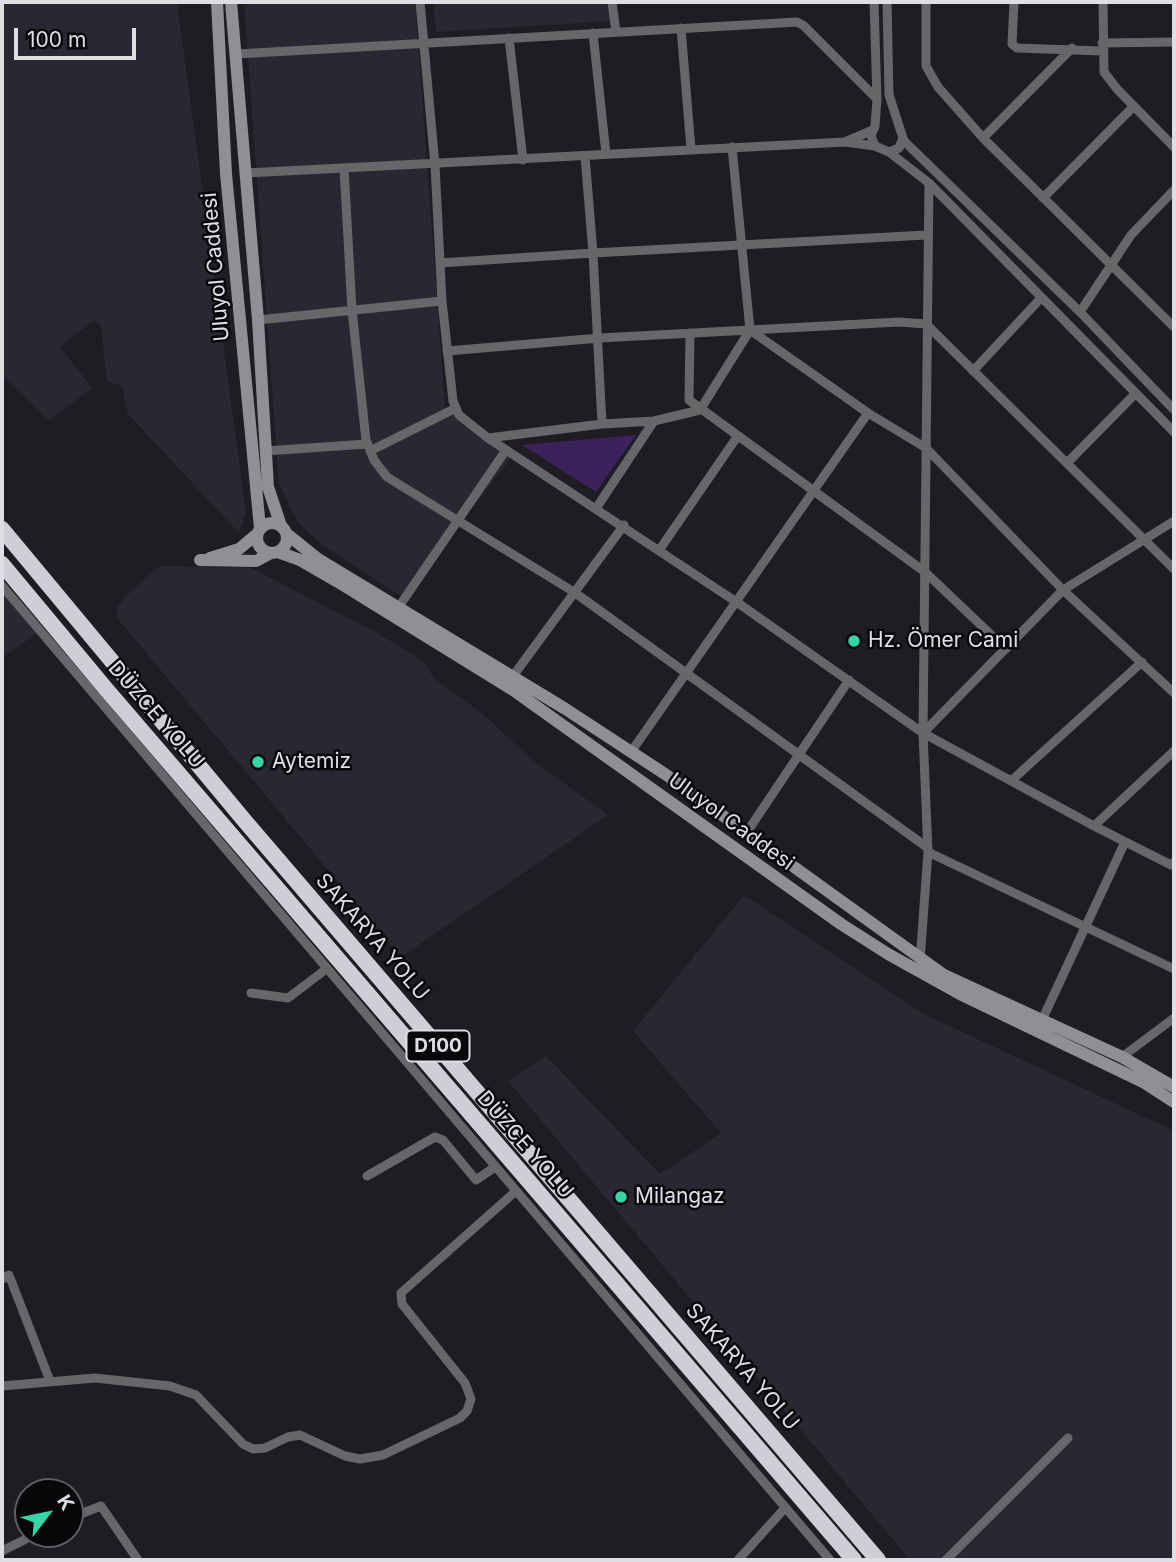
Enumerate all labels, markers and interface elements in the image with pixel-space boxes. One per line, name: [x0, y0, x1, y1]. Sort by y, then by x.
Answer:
scale bar: [18, 14, 140, 58]
text: 100 m: [27, 27, 86, 52]
street label: Uluyol Caddesi: [197, 192, 235, 342]
place label: Hz. Ömer Cami: [868, 628, 1018, 654]
marker: Hz. Ömer Cami: [846, 633, 862, 649]
street label: DÜZCE YOLU: [102, 656, 210, 774]
place label: Aytemiz: [272, 749, 351, 775]
marker: Aytemiz: [250, 754, 266, 770]
street label: Uluyol Caddesi: [663, 768, 799, 876]
street label: SAKARYA YOLU: [310, 868, 434, 1006]
road number: D100: [406, 1030, 470, 1062]
street label: DÜZCE YOLU: [471, 1086, 579, 1204]
place label: Milangaz: [635, 1184, 725, 1210]
marker: Milangaz: [613, 1189, 629, 1205]
street label: SAKARYA YOLU: [680, 1298, 804, 1436]
north arrow: [14, 1478, 84, 1548]
text: K: [52, 1491, 79, 1515]

